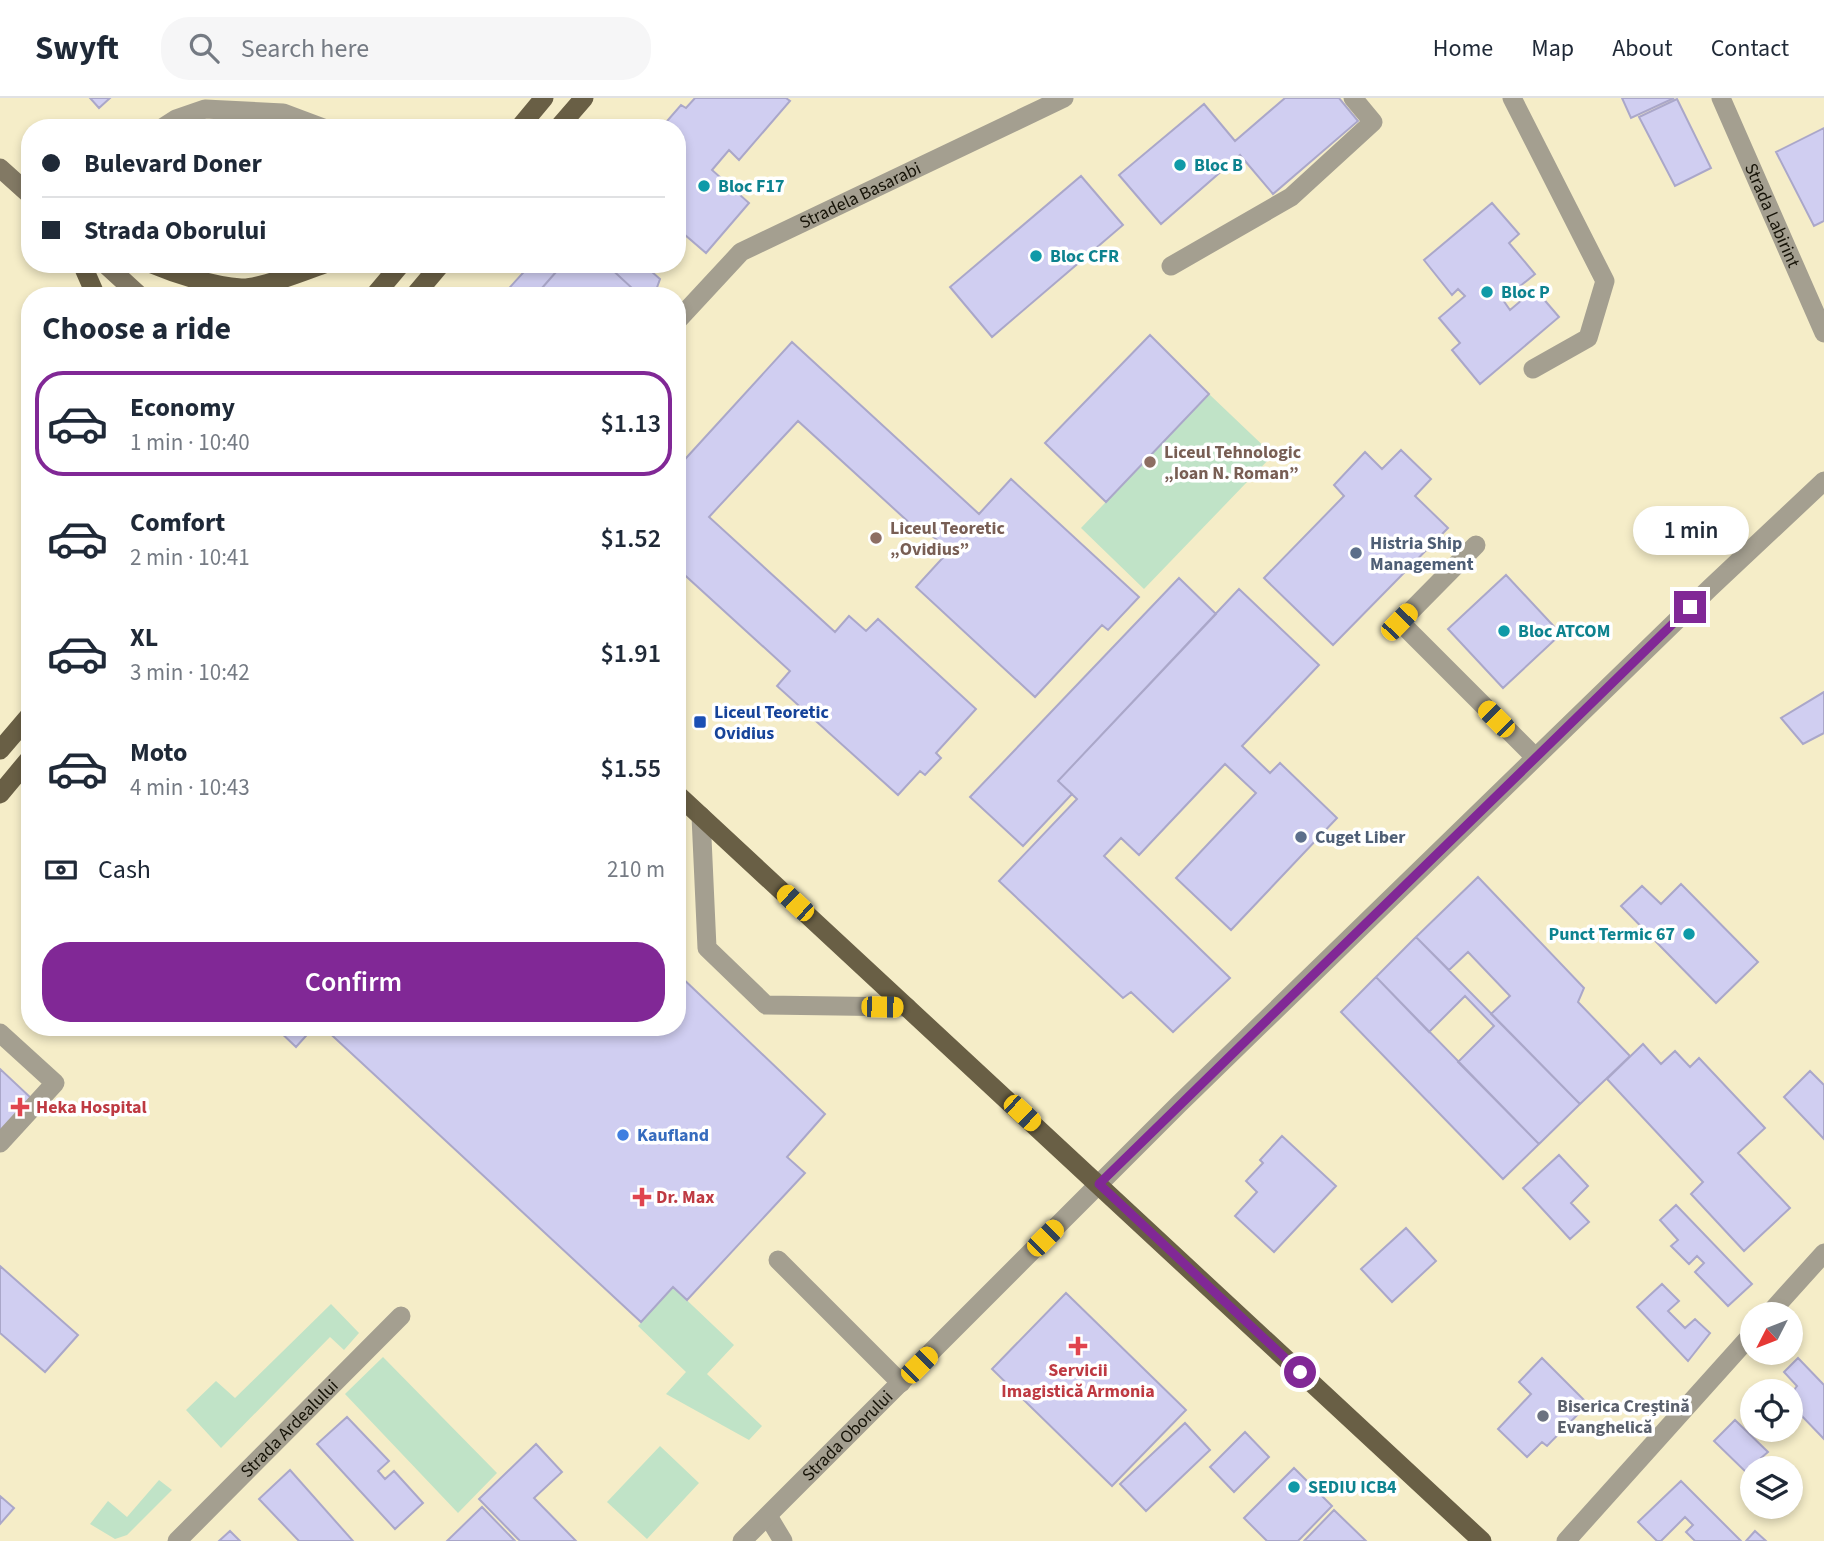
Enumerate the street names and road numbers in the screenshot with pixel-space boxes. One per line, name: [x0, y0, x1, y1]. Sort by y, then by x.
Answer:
street label: Stradela Basarabi: [795, 156, 925, 235]
street label: Strada Labirint: [1738, 159, 1806, 272]
street label: Strada Ardealului: [235, 1374, 344, 1483]
street label: Strada Oborului: [797, 1385, 899, 1487]

